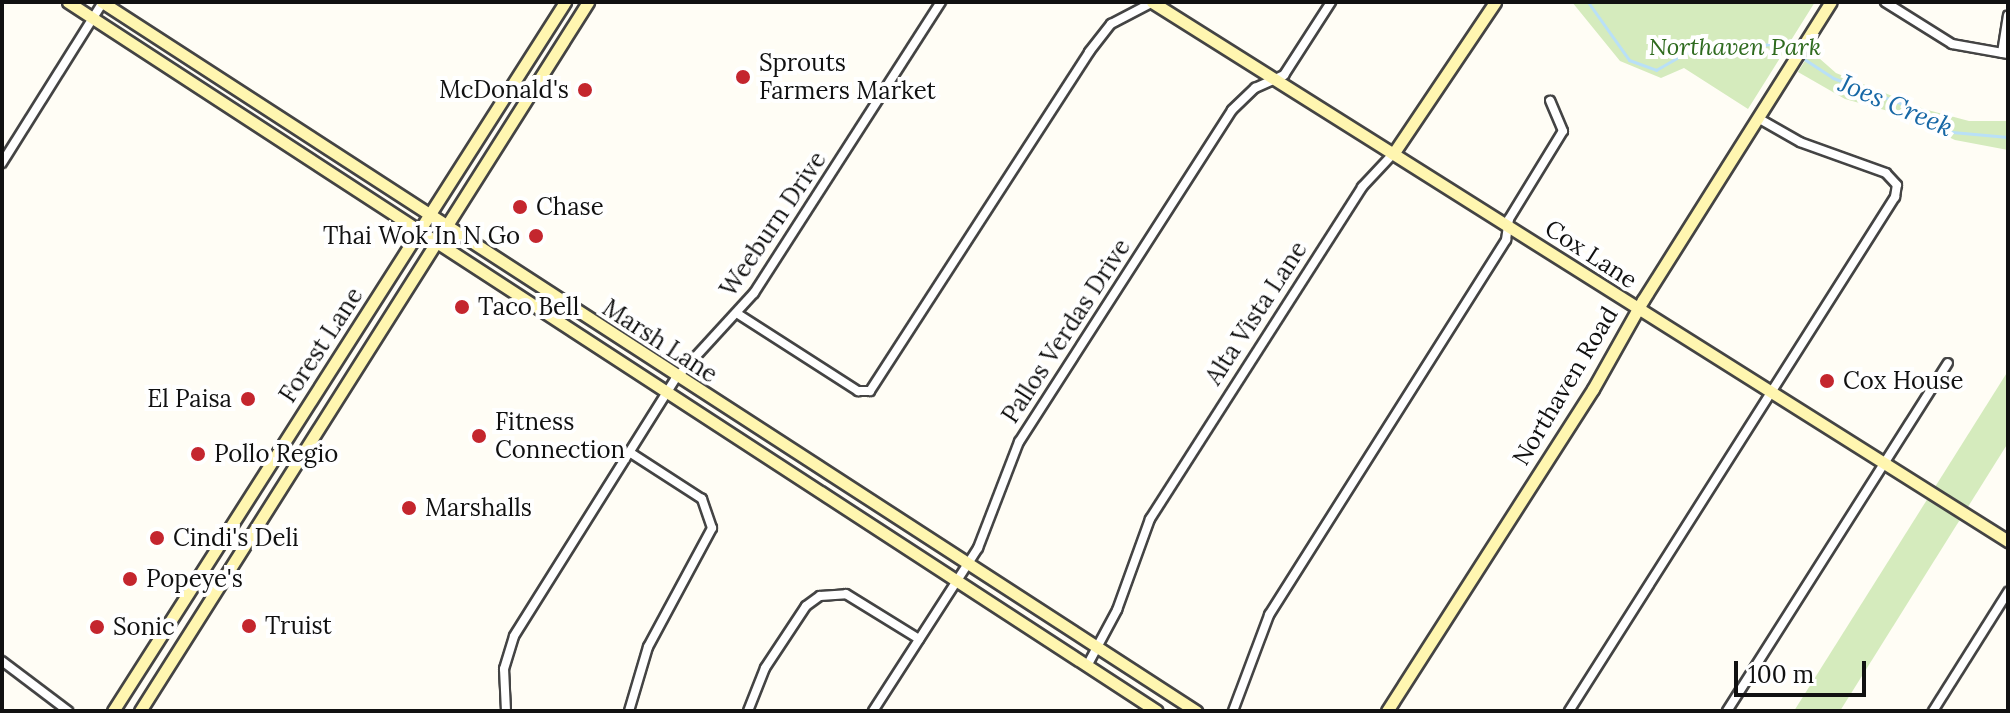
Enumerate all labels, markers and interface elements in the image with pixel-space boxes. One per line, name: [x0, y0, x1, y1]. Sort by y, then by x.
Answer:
park label: Northaven Park: [1649, 33, 1821, 61]
place label: Sprouts Farmers Market: [759, 49, 936, 105]
water label: Joes Creek: [1834, 67, 1958, 143]
marker: Sprouts Farmers Market: [734, 68, 752, 86]
place label: McDonald's: [439, 76, 569, 104]
marker: McDonald's: [576, 81, 594, 99]
street label: Weeburn Drive: [714, 146, 832, 302]
place label: Chase: [536, 193, 604, 221]
marker: Chase: [511, 198, 529, 216]
street label: Cox Lane: [1540, 214, 1642, 294]
place label: Thai Wok In N Go: [323, 222, 520, 250]
marker: Thai Wok In N Go: [527, 227, 545, 245]
street label: Pallos Verdas Drive: [996, 234, 1136, 428]
street label: Alta Vista Lane: [1199, 236, 1313, 390]
street label: Forest Lane: [273, 282, 369, 408]
place label: Taco Bell: [478, 293, 579, 321]
street label: Marsh Lane: [597, 293, 723, 389]
marker: Taco Bell: [453, 298, 471, 316]
street label: Northaven Road: [1506, 301, 1624, 471]
place label: Cox House: [1843, 367, 1963, 395]
marker: Cox House: [1818, 372, 1836, 390]
place label: El Paisa: [147, 385, 232, 413]
marker: El Paisa: [239, 390, 257, 408]
place label: Fitness Connection: [495, 408, 625, 464]
marker: Fitness Connection: [470, 427, 488, 445]
place label: Pollo Regio: [214, 440, 338, 468]
marker: Pollo Regio: [189, 445, 207, 463]
place label: Marshalls: [425, 494, 532, 522]
marker: Marshalls: [400, 499, 418, 517]
place label: Cindi's Deli: [173, 524, 299, 552]
marker: Cindi's Deli: [148, 529, 166, 547]
place label: Popeye's: [146, 565, 243, 593]
marker: Popeye's: [121, 570, 139, 588]
place label: Truist: [265, 612, 332, 640]
place label: Sonic: [113, 613, 175, 641]
marker: Truist: [240, 617, 258, 635]
marker: Sonic: [88, 618, 106, 636]
scale bar: [1738, 645, 1870, 695]
text: 100 m: [1748, 659, 1814, 690]

